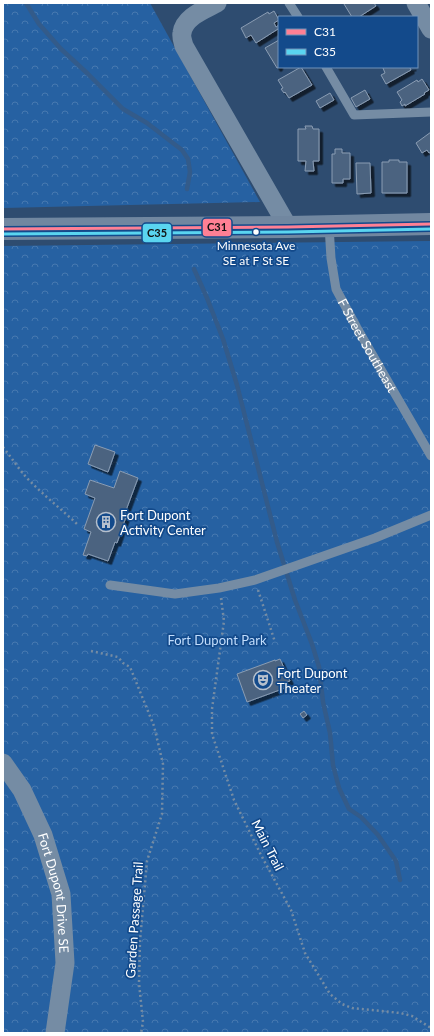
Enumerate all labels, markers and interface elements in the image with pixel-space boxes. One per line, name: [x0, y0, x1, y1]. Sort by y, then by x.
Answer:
legend: [278, 16, 418, 68]
text: C31: [314, 24, 336, 39]
text: C35: [314, 44, 336, 59]
line badge: C31: [202, 218, 232, 237]
text: C31: [207, 220, 227, 233]
line badge: C35: [142, 223, 172, 243]
text: C35: [147, 226, 167, 239]
marker: Minnesota Ave SE at F St SE: [251, 227, 261, 237]
place label: Minnesota Ave SE at F St SE: [217, 238, 295, 268]
street label: F Street Southeast: [335, 296, 401, 395]
place label: Fort Dupont Activity Center: [120, 507, 206, 538]
building icon: Fort Dupont Activity Center: [95, 511, 117, 533]
park label: Fort Dupont Park: [167, 632, 267, 648]
place label: Fort Dupont Theater: [277, 665, 348, 696]
theatre icon: Fort Dupont Theater: [252, 669, 274, 691]
street label: Main Trail: [248, 817, 288, 873]
street label: Fort Dupont Drive SE: [35, 831, 72, 953]
street label: Garden Passage Trail: [122, 861, 146, 979]

